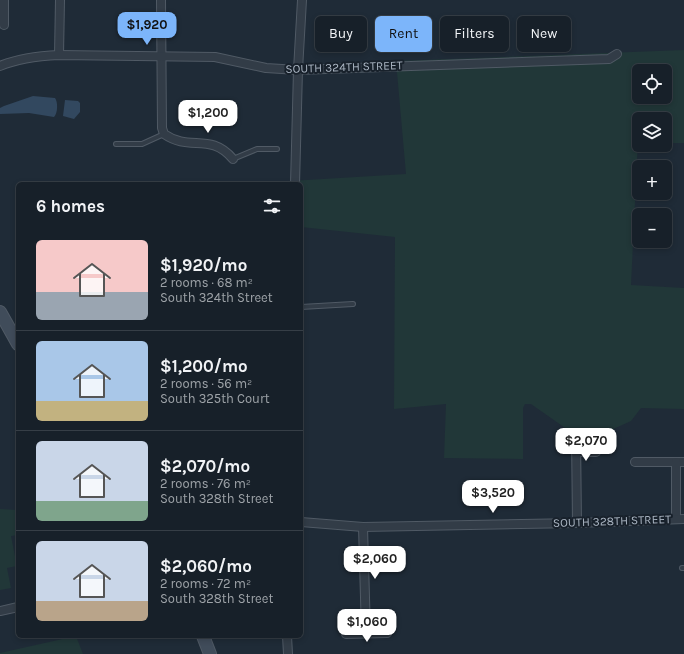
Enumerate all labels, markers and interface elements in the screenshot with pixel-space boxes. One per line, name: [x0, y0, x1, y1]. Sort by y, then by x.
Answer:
pin: $1,920: [114, 12, 180, 46]
chip: Buy: [315, 16, 367, 52]
chip: Rent: [375, 16, 432, 52]
chip: Filters: [440, 16, 509, 52]
chip: New: [517, 16, 571, 52]
text: $1,920: [127, 17, 167, 32]
street label: SOUTH 324TH STREET: [285, 58, 403, 76]
map controls: [632, 64, 672, 248]
button: locate: [632, 64, 672, 104]
pin: $1,200: [175, 100, 241, 134]
text: $1,200: [187, 105, 229, 120]
button: layers: [632, 112, 672, 152]
button: +: [632, 160, 672, 200]
icon: filters: [261, 195, 283, 217]
text: 6 homes: [36, 196, 105, 216]
button: −: [632, 208, 672, 248]
text: $1,920/mo: [160, 255, 247, 275]
icon: home: [68, 256, 116, 304]
text: 2 rooms · 68 m²: [160, 275, 253, 290]
text: South 324th Street: [160, 290, 273, 305]
text: $1,200/mo: [160, 356, 248, 376]
icon: home: [68, 357, 116, 405]
text: 2 rooms · 56 m²: [160, 376, 252, 391]
text: South 325th Court: [160, 391, 270, 406]
pin: $2,070: [553, 428, 619, 462]
text: $2,070: [564, 433, 608, 448]
text: $2,070/mo: [160, 456, 250, 476]
icon: home: [68, 457, 116, 505]
text: 2 rooms · 76 m²: [160, 476, 251, 491]
pin: $3,520: [460, 480, 526, 514]
text: $3,520: [471, 485, 515, 500]
text: South 328th Street: [160, 491, 273, 506]
street label: SOUTH 328TH STREET: [553, 512, 671, 530]
pin: $2,060: [342, 546, 408, 580]
text: $2,060: [353, 551, 397, 566]
text: $2,060/mo: [160, 556, 252, 576]
icon: home: [68, 557, 116, 605]
text: 2 rooms · 72 m²: [160, 576, 251, 591]
text: South 328th Street: [160, 591, 273, 606]
pin: $1,060: [334, 609, 400, 643]
text: $1,060: [346, 614, 388, 629]

